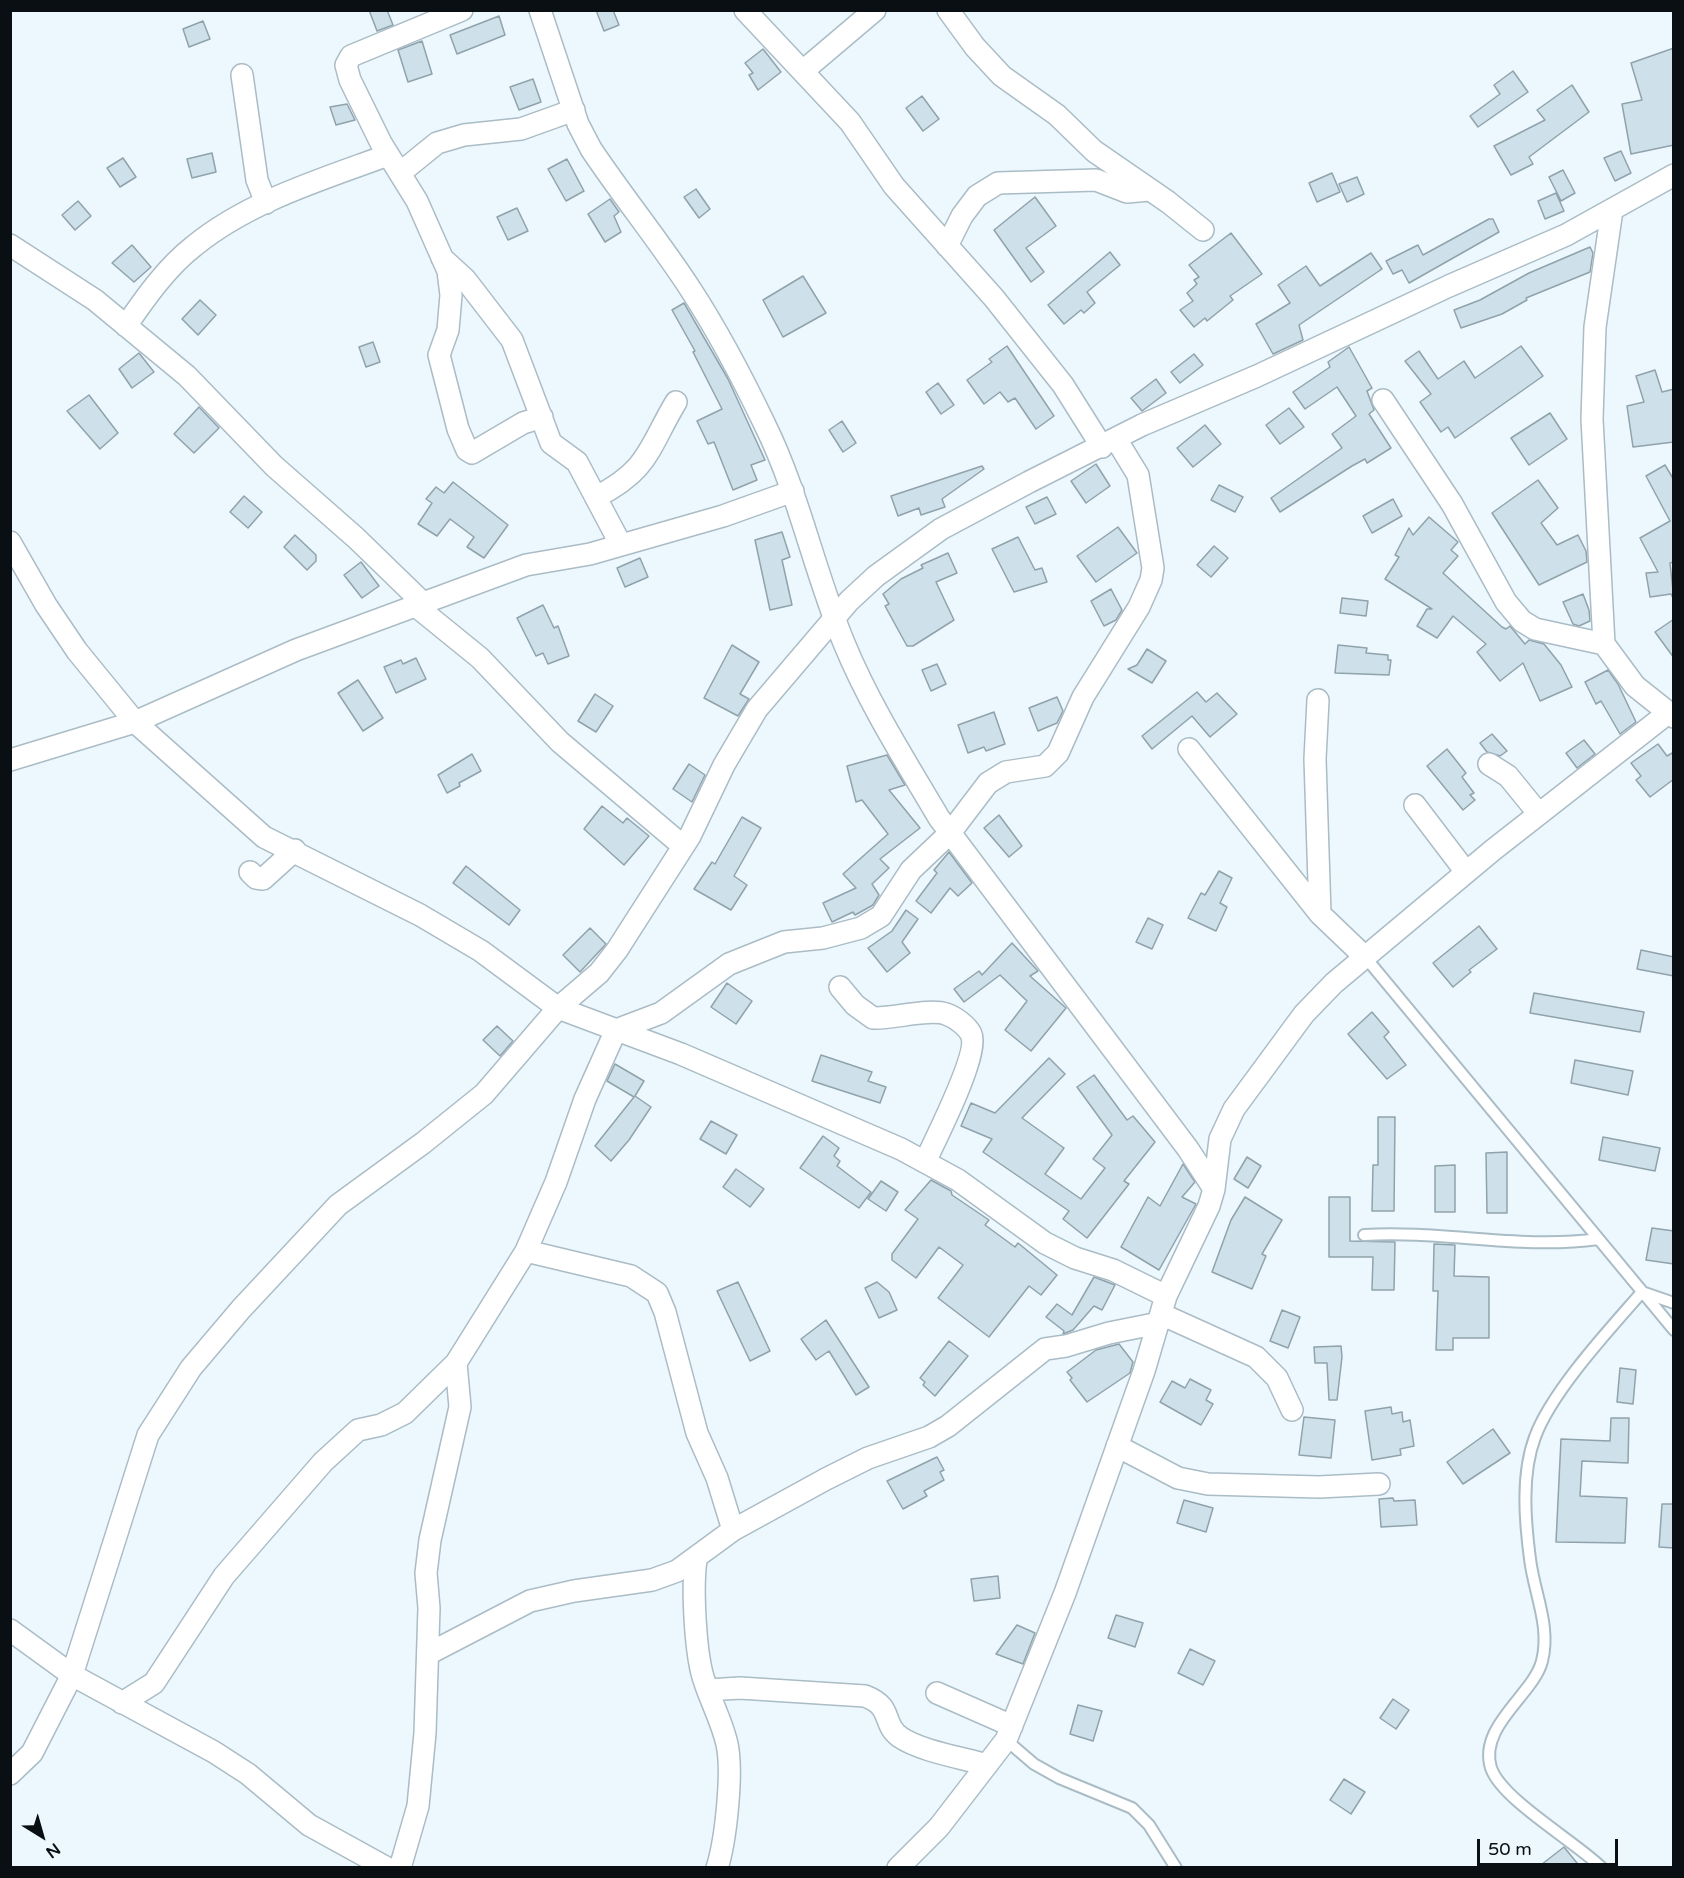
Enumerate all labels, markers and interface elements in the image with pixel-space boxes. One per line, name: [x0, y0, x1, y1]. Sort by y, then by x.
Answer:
north arrow: [12, 1806, 72, 1866]
scale bar: [1480, 1827, 1621, 1865]
text: 50 m: [1488, 1838, 1532, 1860]
text: N: [42, 1839, 64, 1862]

